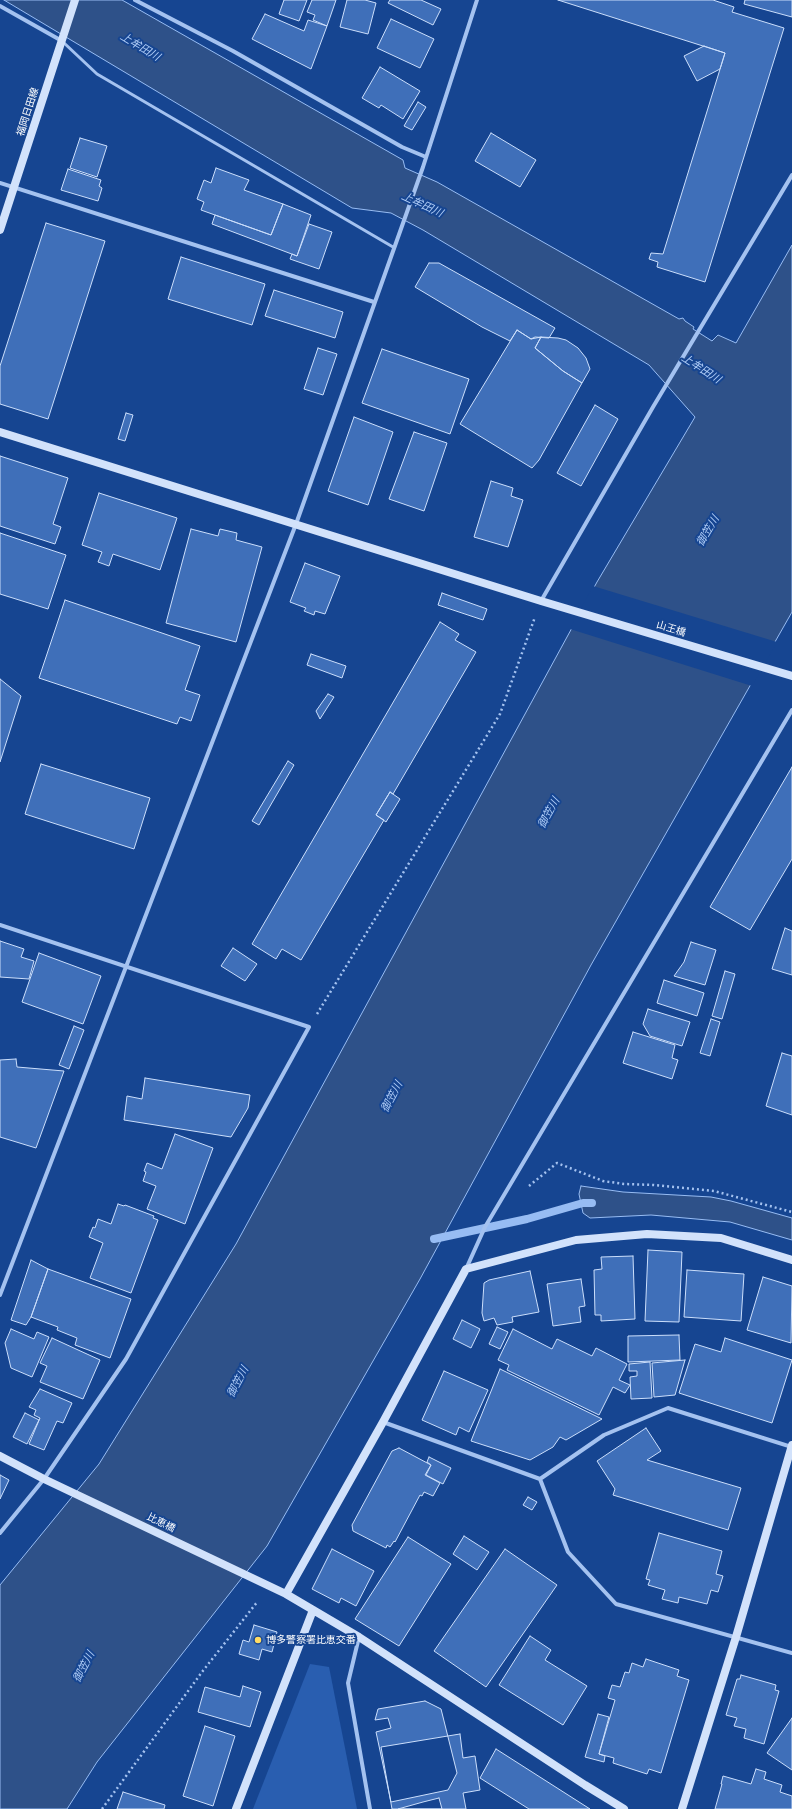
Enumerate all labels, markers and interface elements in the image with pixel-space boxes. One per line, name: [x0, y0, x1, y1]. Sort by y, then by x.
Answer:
water label: 上牟田川: [118, 30, 162, 64]
street label: 福岡日田線: [15, 86, 41, 138]
water label: 上牟田川: [399, 190, 445, 220]
water label: 上牟田川: [679, 351, 723, 387]
water label: 御笠川: [694, 513, 722, 549]
street label: 山王橋: [655, 619, 687, 639]
water label: 御笠川: [535, 795, 563, 831]
water label: 御笠川: [378, 1079, 406, 1115]
water label: 御笠川: [224, 1364, 252, 1400]
street label: 比恵橋: [145, 1511, 177, 1535]
place label: 博多警察署比恵交番: [266, 1634, 356, 1646]
marker: 博多警察署比恵交番: [253, 1635, 263, 1645]
water label: 御笠川: [70, 1649, 98, 1685]

